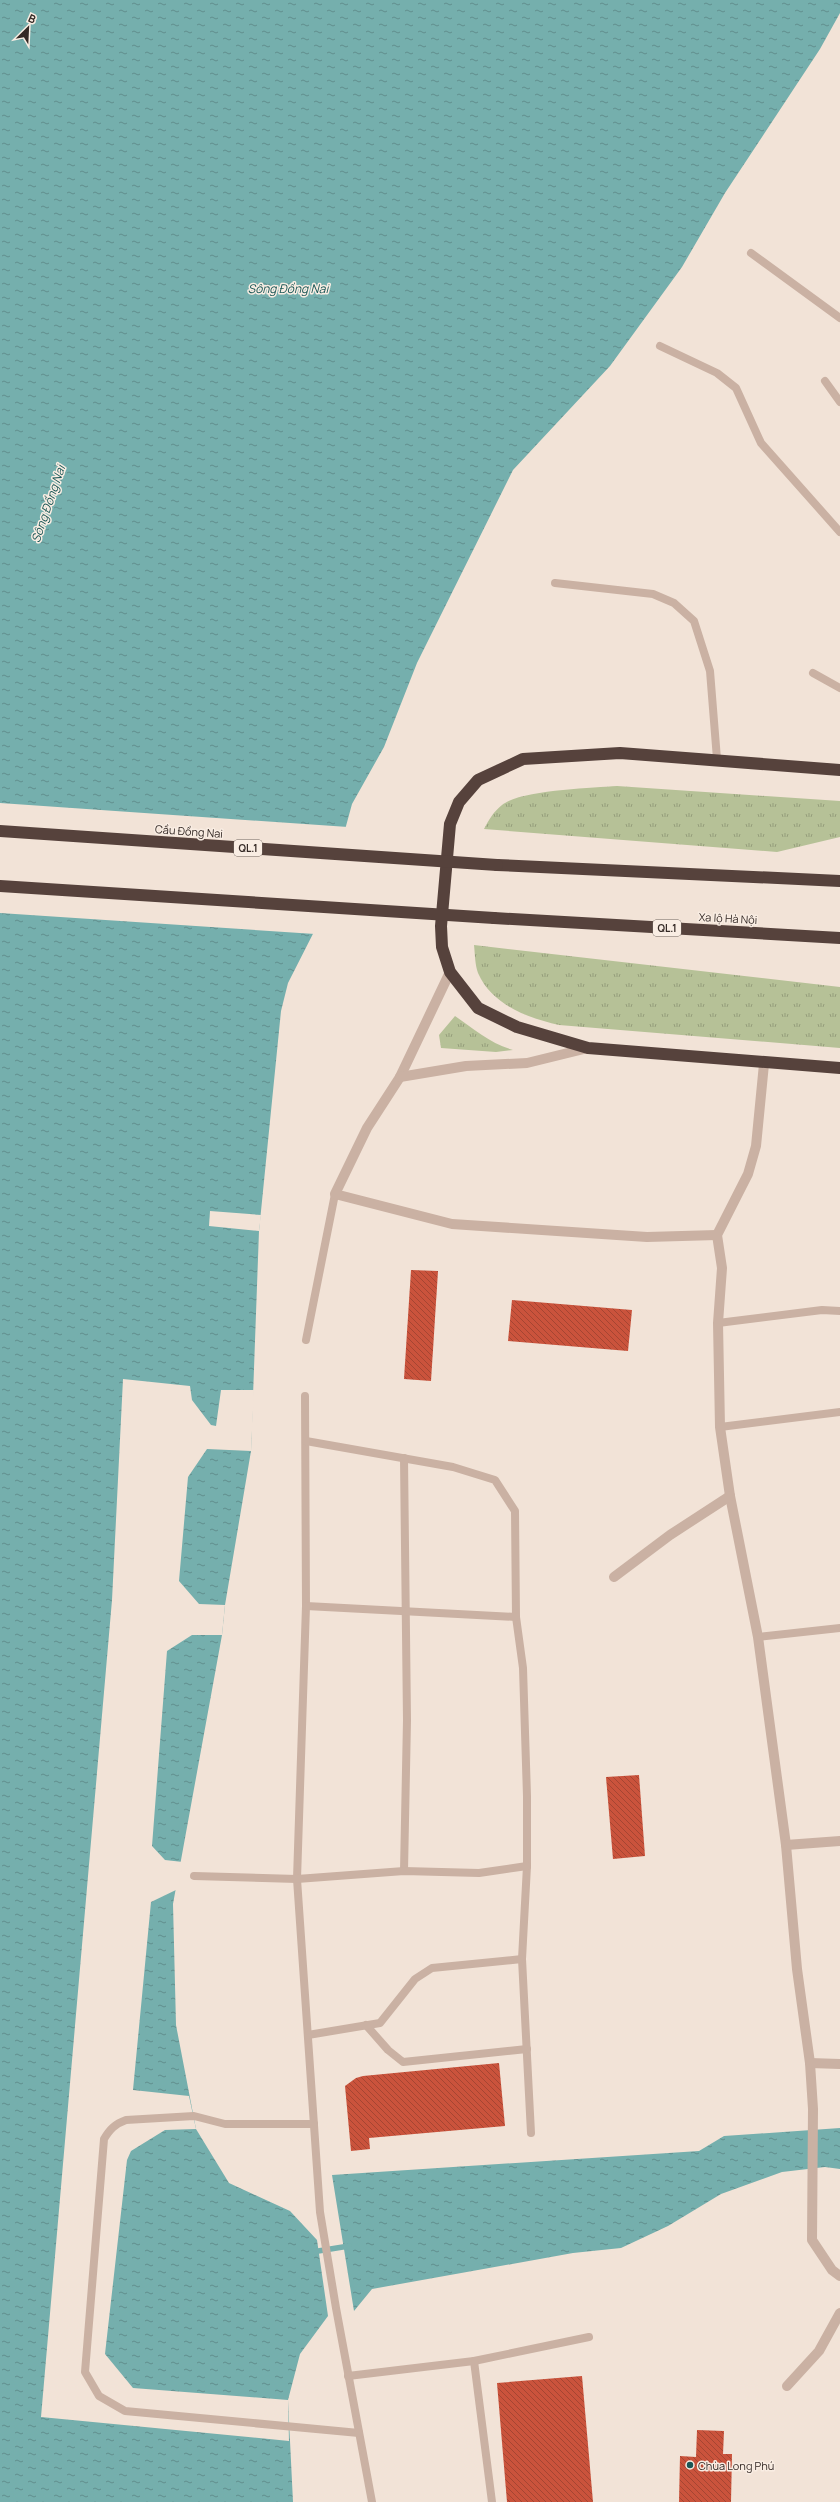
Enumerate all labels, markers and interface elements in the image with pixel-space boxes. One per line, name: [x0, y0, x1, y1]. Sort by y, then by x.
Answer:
north arrow: [8, 8, 48, 48]
text: B: [26, 10, 39, 27]
water label: Sông Đồng Nai: [248, 280, 330, 297]
water label: Sông Đồng Nai: [27, 461, 70, 545]
street label: Cầu Đồng Nai: [155, 821, 223, 841]
road number: QL.1: [234, 840, 262, 856]
street label: Xa lộ Hà Nội: [698, 909, 758, 927]
road number: QL.1: [653, 920, 681, 936]
place label: Chùa Long Phú: [698, 2458, 774, 2473]
marker: Chùa Long Phú: [685, 2460, 695, 2470]

